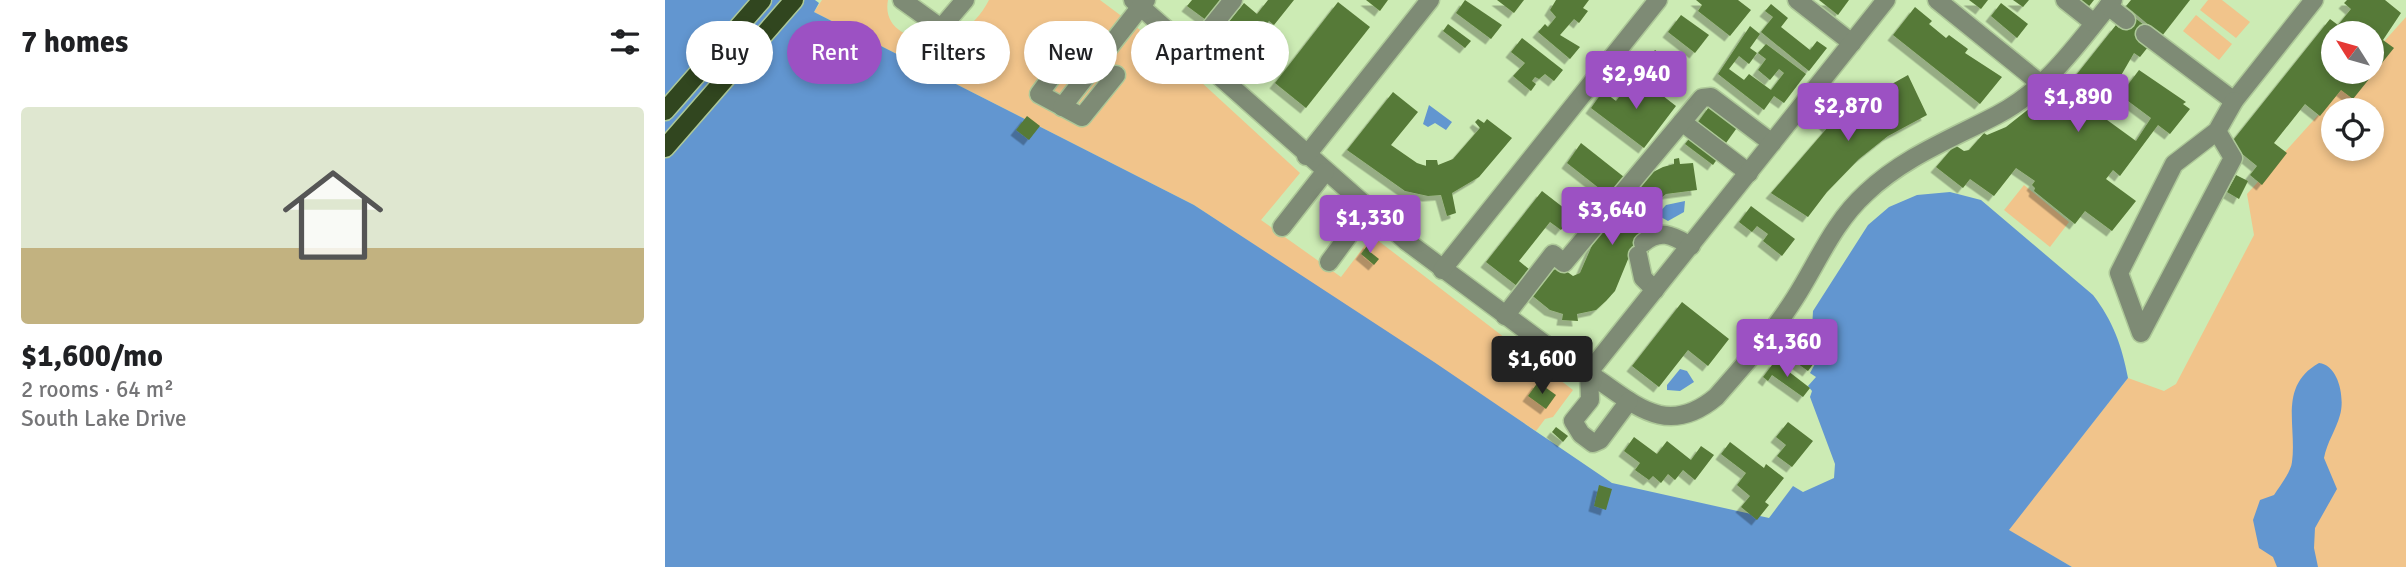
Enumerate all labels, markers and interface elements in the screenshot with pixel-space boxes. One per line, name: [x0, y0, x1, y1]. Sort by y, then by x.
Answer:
chip: Buy: [686, 21, 773, 84]
chip: Rent: [787, 21, 882, 84]
chip: Filters: [896, 21, 1010, 84]
chip: New: [1024, 21, 1117, 84]
chip: Apartment: [1131, 21, 1289, 84]
north arrow: [2321, 21, 2383, 84]
map controls: [2321, 21, 2384, 161]
icon: filters: [606, 23, 644, 61]
text: 7 homes: [21, 24, 128, 61]
pin: $2,940: [1579, 52, 1693, 111]
text: $2,940: [1602, 59, 1670, 88]
pin: $1,890: [2021, 74, 2135, 134]
text: $1,890: [2044, 82, 2112, 111]
pin: $2,870: [1791, 83, 1905, 143]
text: $2,870: [1814, 91, 1882, 120]
button: locate: [2321, 98, 2384, 161]
icon: home: [270, 152, 396, 278]
pin: $3,640: [1555, 188, 1669, 247]
text: $3,640: [1578, 195, 1646, 224]
pin: $1,330: [1313, 196, 1427, 255]
text: $1,330: [1336, 203, 1404, 232]
pin: $1,360: [1730, 320, 1844, 379]
text: $1,360: [1753, 327, 1821, 356]
pin: $1,600: [1485, 336, 1599, 396]
text: $1,600/mo: [21, 338, 163, 375]
text: $1,600: [1508, 344, 1576, 373]
text: 2 rooms · 64 m²: [21, 375, 174, 404]
text: South Lake Drive: [21, 404, 186, 433]

